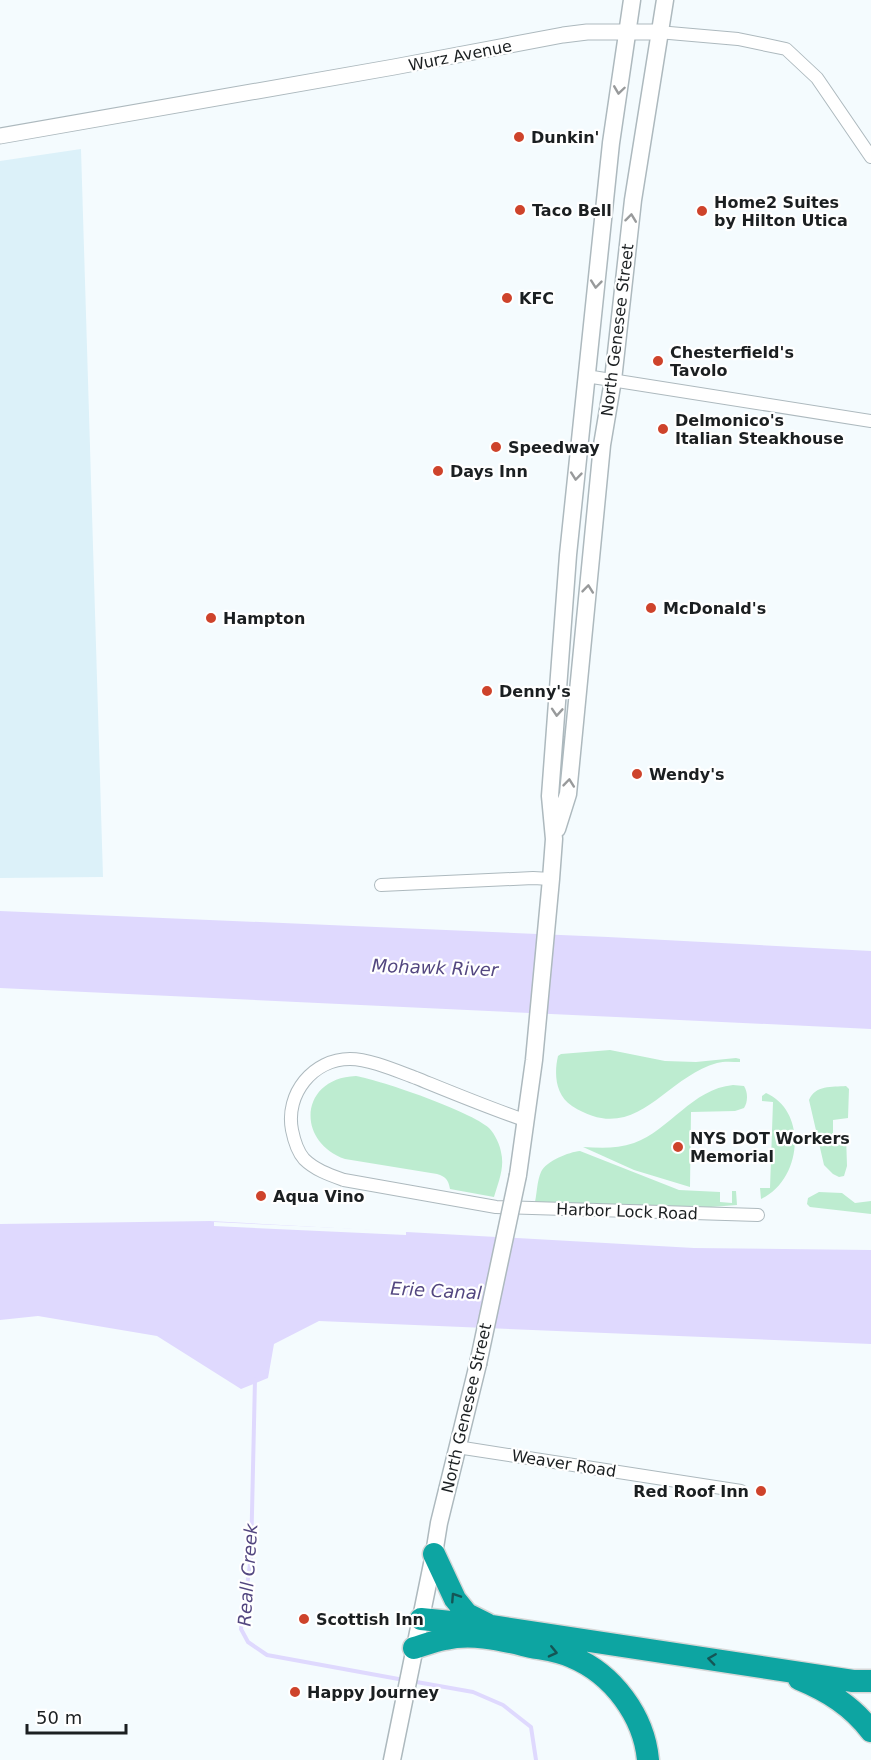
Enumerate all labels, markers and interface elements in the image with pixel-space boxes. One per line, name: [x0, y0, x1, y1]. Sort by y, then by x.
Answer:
street label: Wurz Avenue: [407, 36, 513, 75]
one-way arrow: [613, 85, 626, 95]
place label: Dunkin': [531, 128, 599, 147]
marker: Dunkin': [512, 130, 526, 144]
place label: Home2 Suites by Hilton Utica: [714, 193, 848, 230]
place label: Taco Bell: [532, 201, 612, 220]
marker: Taco Bell: [513, 203, 527, 217]
marker: Home2 Suites by Hilton Utica: [695, 204, 709, 218]
one-way arrow: [624, 213, 637, 222]
street label: North Genesee Street: [597, 243, 638, 417]
one-way arrow: [590, 279, 603, 288]
place label: KFC: [519, 289, 554, 308]
marker: KFC: [500, 291, 514, 305]
place label: Chesterfield's Tavolo: [670, 343, 794, 380]
marker: Chesterfield's Tavolo: [651, 354, 665, 368]
place label: Delmonico's Italian Steakhouse: [675, 411, 844, 448]
marker: Delmonico's Italian Steakhouse: [656, 422, 670, 436]
place label: Speedway: [508, 438, 600, 457]
marker: Speedway: [489, 440, 503, 454]
place label: Days Inn: [450, 462, 528, 481]
marker: Days Inn: [431, 464, 445, 478]
one-way arrow: [570, 471, 583, 480]
one-way arrow: [581, 584, 594, 593]
place label: McDonald's: [663, 599, 766, 618]
marker: McDonald's: [644, 601, 658, 615]
place label: Hampton: [223, 609, 305, 628]
marker: Hampton: [204, 611, 218, 625]
place label: Denny's: [499, 682, 571, 701]
marker: Denny's: [480, 684, 494, 698]
one-way arrow: [550, 708, 563, 717]
place label: Wendy's: [649, 765, 725, 784]
marker: Wendy's: [630, 767, 644, 781]
one-way arrow: [562, 778, 575, 787]
water label: Mohawk River: [371, 955, 500, 980]
place label: NYS DOT Workers Memorial: [690, 1129, 850, 1166]
marker: NYS DOT Workers Memorial: [671, 1140, 685, 1154]
place label: Aqua Vino: [273, 1187, 365, 1206]
marker: Aqua Vino: [254, 1189, 268, 1203]
street label: Harbor Lock Road: [556, 1200, 698, 1223]
water label: Erie Canal: [390, 1278, 482, 1303]
street label: North Genesee Street: [438, 1321, 495, 1495]
street label: Weaver Road: [510, 1446, 618, 1481]
place label: Red Roof Inn: [633, 1482, 749, 1501]
marker: Red Roof Inn: [754, 1484, 768, 1498]
water label: Reall Creek: [233, 1521, 262, 1627]
one-way arrow: [450, 1593, 462, 1603]
place label: Scottish Inn: [316, 1610, 424, 1629]
marker: Scottish Inn: [297, 1612, 311, 1626]
one-way arrow: [548, 1645, 558, 1658]
one-way arrow: [707, 1653, 717, 1665]
place label: Happy Journey: [307, 1683, 440, 1702]
marker: Happy Journey: [288, 1685, 302, 1699]
scale bar: [27, 1697, 126, 1735]
text: 50 m: [36, 1707, 82, 1728]

